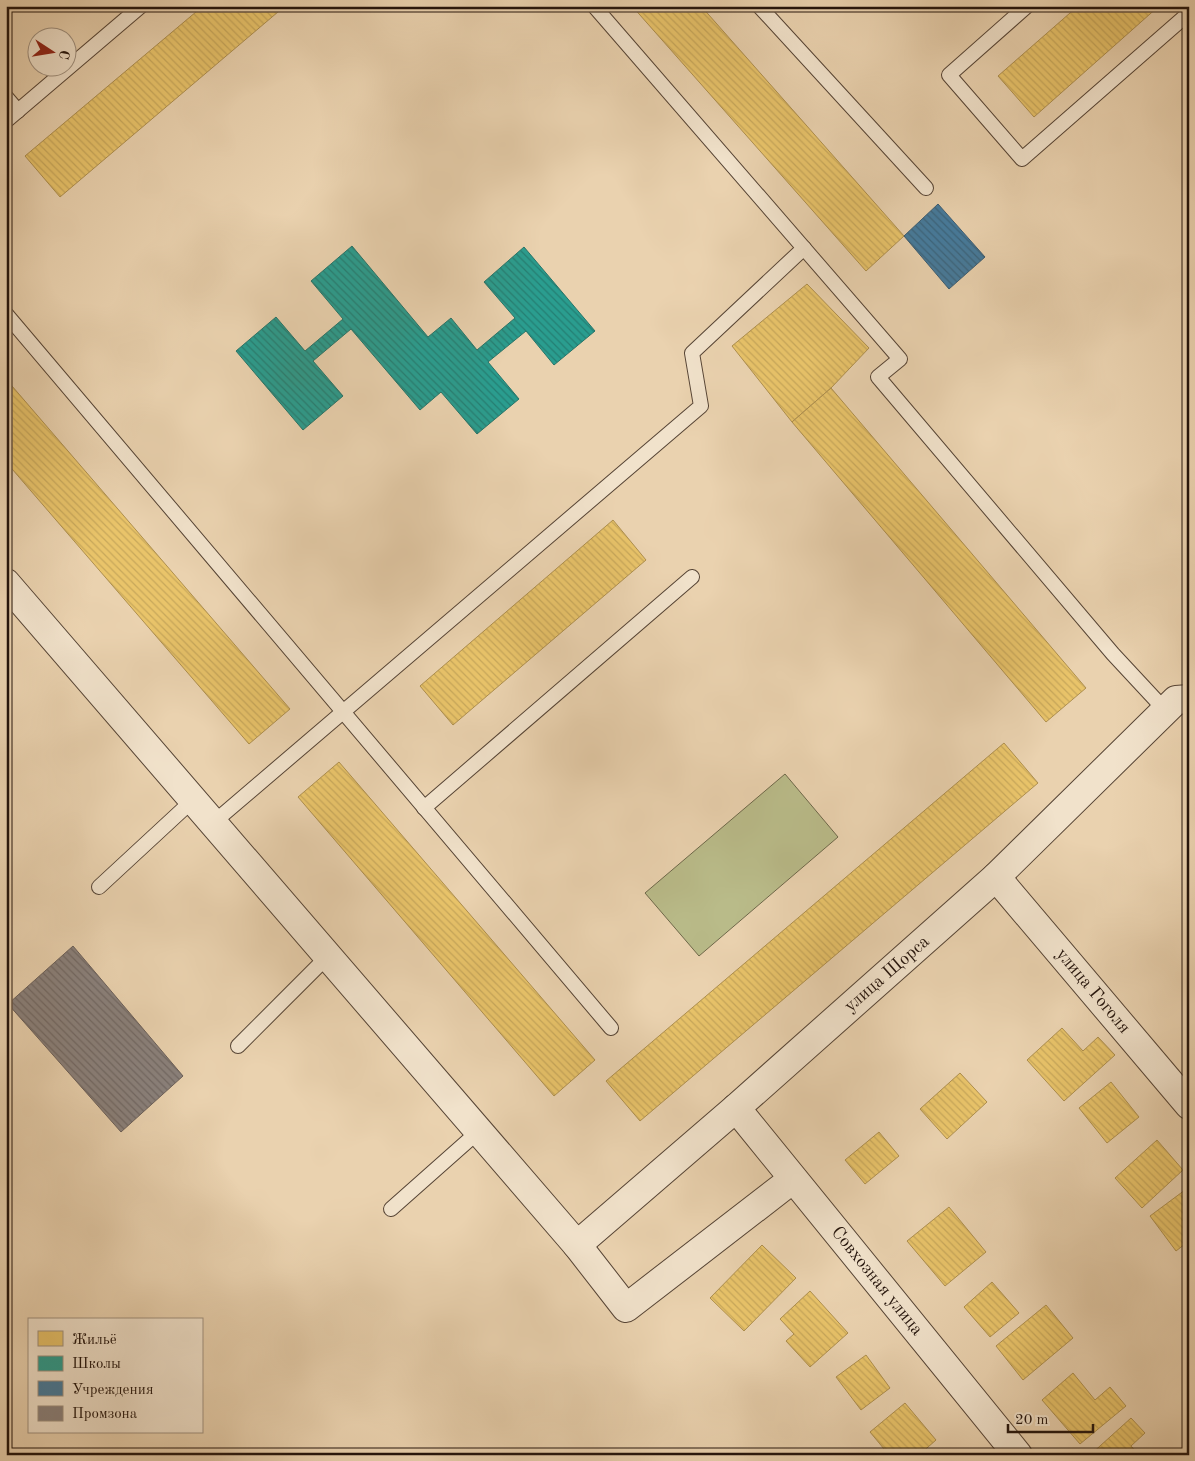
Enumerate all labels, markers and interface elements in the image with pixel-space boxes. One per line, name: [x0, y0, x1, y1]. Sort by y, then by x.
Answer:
north arrow: [28, 28, 78, 78]
text: С: [56, 49, 72, 60]
street label: улица Щорса: [841, 932, 933, 1016]
street label: улица Гоголя: [1052, 945, 1134, 1037]
street label: Совхозная улица: [828, 1223, 926, 1339]
legend: [28, 1318, 202, 1434]
text: Жильё: [72, 1333, 117, 1348]
text: Школы: [72, 1357, 121, 1372]
text: Учреждения: [72, 1383, 154, 1398]
scale bar: [1008, 1401, 1092, 1433]
text: Промзона: [72, 1407, 138, 1422]
text: 20 m: [1015, 1413, 1049, 1428]

